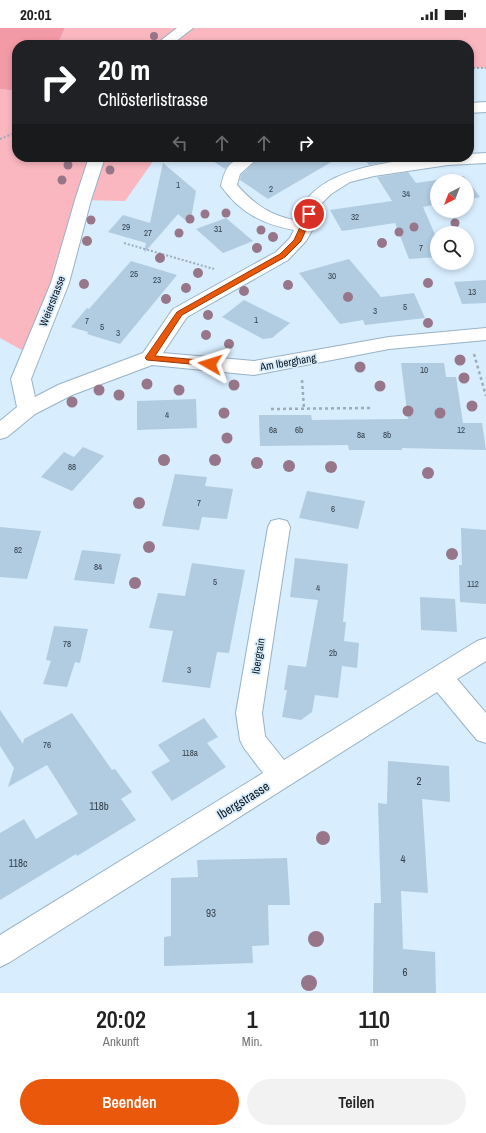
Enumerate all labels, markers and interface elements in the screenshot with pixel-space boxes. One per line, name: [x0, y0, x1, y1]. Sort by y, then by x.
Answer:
text: 20:01: [20, 4, 51, 25]
text: 20 m: [98, 51, 150, 89]
icon: right: [32, 56, 84, 108]
text: Chlösterlistrasse: [98, 87, 208, 112]
icon: left: [169, 132, 191, 154]
icon: ahead: [211, 132, 233, 154]
icon: ahead: [253, 132, 275, 154]
icon: right: [295, 132, 317, 154]
north arrow: [430, 174, 474, 218]
map controls: [430, 174, 474, 270]
house number: 1: [176, 179, 180, 191]
house number: 2: [269, 183, 273, 195]
house number: 34: [402, 188, 410, 200]
pin: [292, 197, 326, 231]
icon: arrive: [298, 203, 320, 225]
house number: 32: [351, 211, 359, 223]
house number: 29: [122, 221, 130, 233]
house number: 31: [214, 223, 222, 235]
button: search: [430, 226, 474, 270]
house number: 27: [144, 227, 152, 239]
house number: 7: [419, 242, 423, 254]
house number: 25: [130, 268, 138, 280]
house number: 30: [328, 270, 336, 282]
street label: Weierstrasse: [36, 274, 68, 328]
house number: 23: [153, 274, 161, 286]
house number: 13: [468, 286, 476, 298]
house number: 5: [403, 301, 407, 313]
house number: 3: [373, 305, 377, 317]
house number: 1: [254, 314, 258, 326]
house number: 7: [85, 315, 89, 327]
house number: 5: [100, 321, 104, 333]
house number: 3: [116, 327, 120, 339]
position arrow: [189, 343, 231, 385]
street label: Am Iberghang: [258, 350, 317, 374]
house number: 10: [420, 364, 428, 376]
house number: 4: [165, 409, 169, 421]
house number: 6a: [269, 424, 277, 436]
house number: 6b: [295, 424, 303, 436]
house number: 12: [457, 424, 465, 436]
house number: 8a: [357, 429, 365, 441]
house number: 8b: [383, 429, 391, 441]
house number: 88: [68, 461, 76, 473]
house number: 7: [197, 497, 201, 509]
house number: 6: [331, 503, 335, 515]
house number: 82: [14, 544, 22, 556]
house number: 84: [94, 561, 102, 573]
house number: 5: [213, 576, 217, 588]
house number: 112: [467, 578, 479, 590]
house number: 4: [316, 582, 320, 594]
street label: Ibergrain: [248, 637, 268, 675]
house number: 78: [63, 638, 71, 650]
house number: 2b: [329, 647, 337, 659]
house number: 3: [187, 664, 191, 676]
house number: 76: [43, 739, 51, 751]
house number: 118a: [182, 747, 198, 759]
house number: 2: [416, 774, 422, 788]
street label: Ibergstrasse: [214, 778, 273, 823]
house number: 118b: [89, 799, 109, 813]
house number: 4: [400, 852, 406, 866]
house number: 118c: [9, 856, 28, 870]
house number: 93: [206, 906, 216, 920]
house number: 6: [402, 965, 408, 979]
text: 20:02: [96, 1003, 146, 1035]
text: 1: [247, 1003, 258, 1035]
text: 110: [358, 1003, 390, 1035]
text: Ankunft: [103, 1033, 139, 1050]
text: Min.: [242, 1033, 263, 1050]
text: m: [370, 1033, 379, 1050]
button: Beenden: [20, 1079, 239, 1125]
button: Teilen: [247, 1079, 466, 1125]

